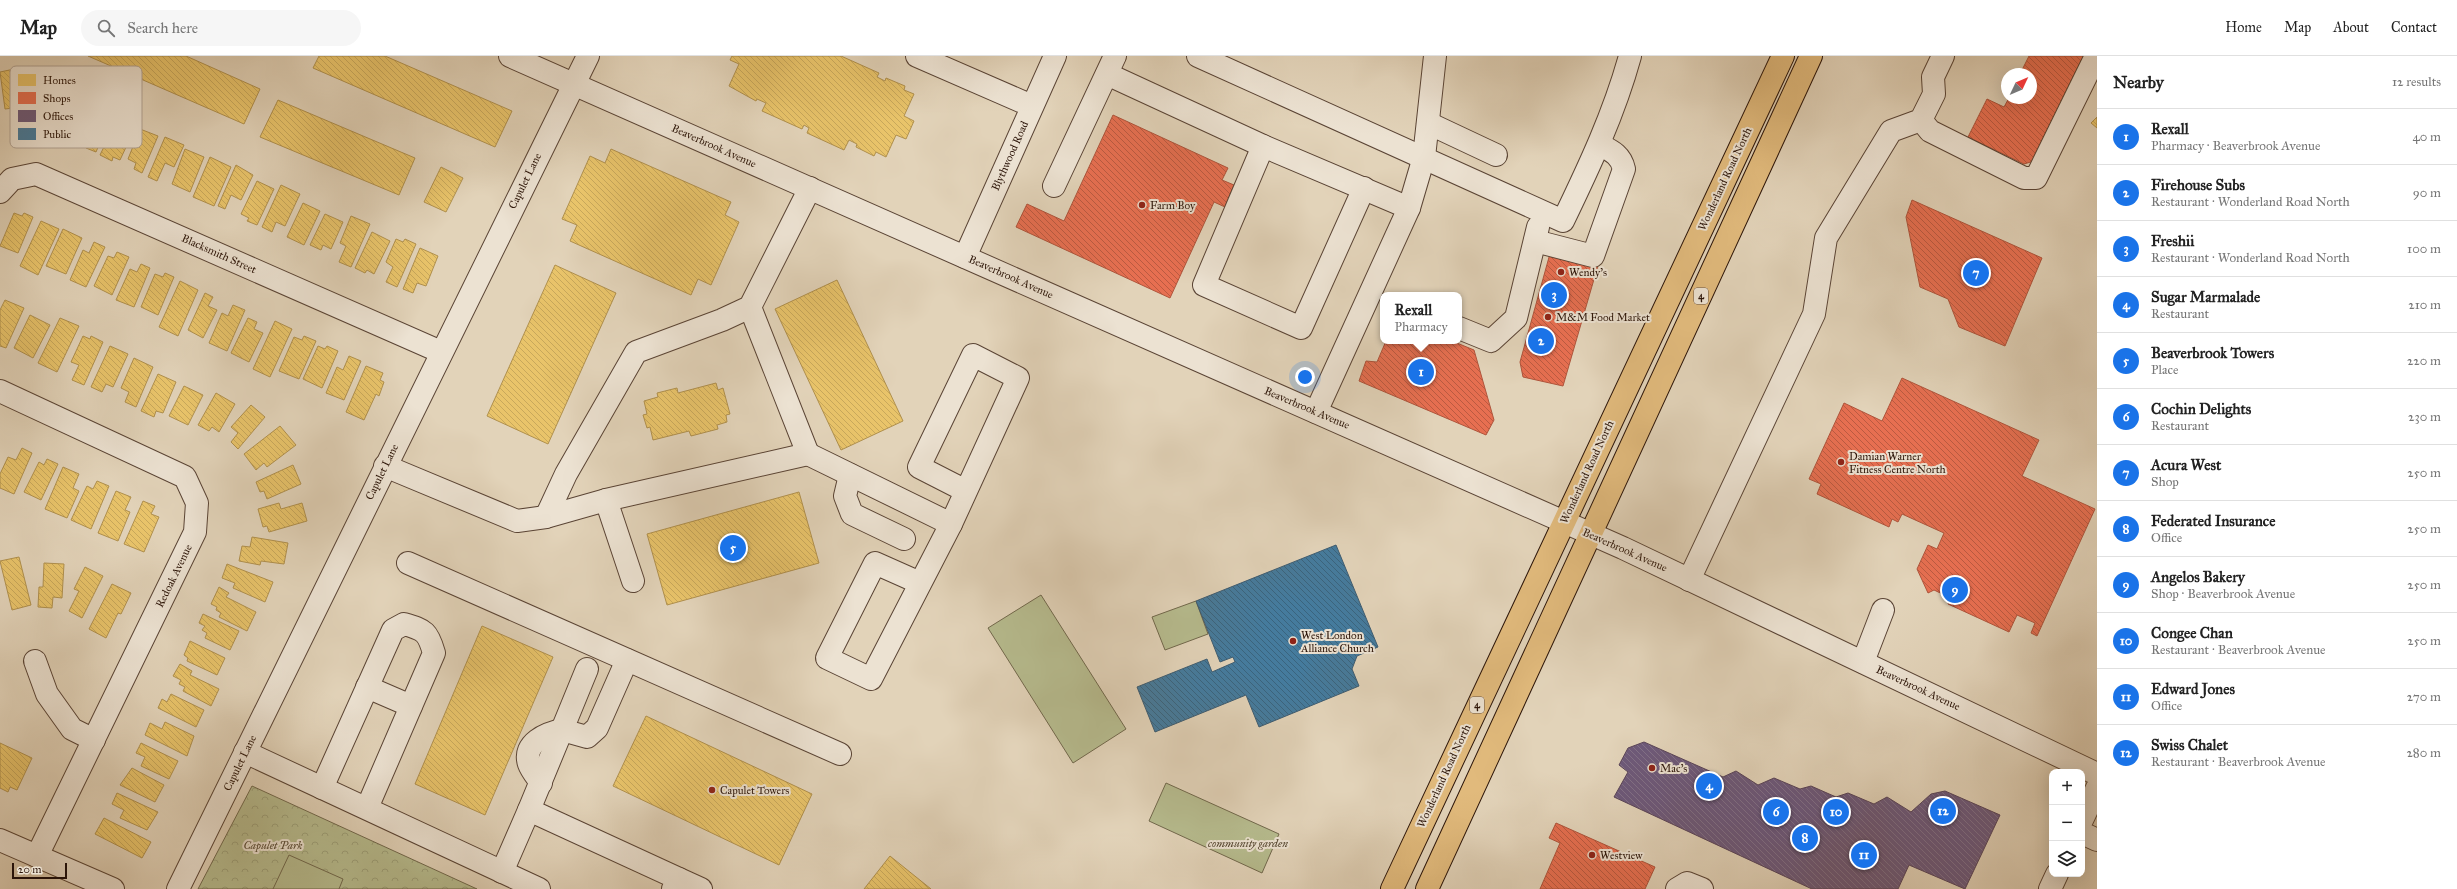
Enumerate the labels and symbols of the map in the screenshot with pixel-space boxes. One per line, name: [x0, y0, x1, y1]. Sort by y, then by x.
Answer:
legend: [10, 66, 142, 148]
north arrow: [2001, 68, 2037, 104]
text: Homes: [43, 74, 76, 87]
text: Shops: [43, 92, 71, 105]
text: Offices: [43, 110, 73, 123]
street label: Blythwood Road: [989, 119, 1031, 193]
street label: Beaverbrook Avenue: [670, 121, 759, 171]
street label: Wonderland Road North: [1695, 126, 1755, 232]
text: Public: [43, 128, 71, 141]
street label: Capulet Lane: [506, 151, 544, 211]
place label: Farm Boy: [1150, 199, 1196, 212]
marker: Farm Boy: [1137, 200, 1147, 210]
street label: Blacksmith Street: [180, 232, 259, 276]
street label: Beaverbrook Avenue: [967, 252, 1056, 302]
pin: 7: [1963, 258, 1989, 288]
place label: Wendy's: [1569, 266, 1607, 279]
marker: Wendy's: [1556, 267, 1566, 277]
pin: 3: [1541, 280, 1567, 310]
road number: 4: [1694, 288, 1708, 304]
place label: M&M Food Market: [1556, 311, 1650, 324]
marker: M&M Food Market: [1543, 312, 1553, 322]
pin: 2: [1528, 326, 1554, 356]
pin: 1: [1408, 357, 1434, 387]
your location: [1295, 367, 1315, 387]
street label: Beaverbrook Avenue: [1262, 384, 1352, 432]
street label: Wonderland Road North: [1557, 419, 1617, 525]
street label: Capulet Lane: [363, 442, 401, 502]
place label: Damian Warner Fitness Centre North: [1849, 450, 1946, 476]
marker: Damian Warner Fitness Centre North: [1836, 457, 1846, 467]
street label: Beaverbrook Avenue: [1581, 525, 1670, 575]
pin: 5: [720, 533, 746, 563]
street label: Redoak Avenue: [153, 542, 195, 610]
pin: 9: [1942, 575, 1968, 605]
place label: West London Alliance Church: [1300, 629, 1374, 655]
marker: West London Alliance Church: [1288, 636, 1298, 646]
street label: Beaverbrook Avenue: [1874, 663, 1963, 713]
road number: 4: [1470, 697, 1484, 713]
street label: Wonderland Road North: [1414, 723, 1474, 829]
street label: Capulet Lane: [221, 733, 259, 793]
place label: Mac's: [1660, 762, 1687, 775]
marker: Mac's: [1647, 763, 1657, 773]
pin: 4: [1696, 771, 1722, 801]
place label: Capulet Towers: [720, 784, 789, 797]
marker: Capulet Towers: [707, 785, 717, 795]
pin: 12: [1930, 796, 1956, 826]
pin: 6: [1763, 797, 1789, 827]
pin: 10: [1823, 797, 1849, 827]
pin: 8: [1792, 823, 1818, 853]
park label: community garden: [1208, 837, 1288, 850]
park label: Capulet Park: [244, 839, 303, 853]
pin: 11: [1851, 840, 1877, 870]
place label: Westview: [1600, 849, 1643, 862]
marker: Westview: [1587, 850, 1597, 860]
scale bar: [12, 861, 67, 880]

